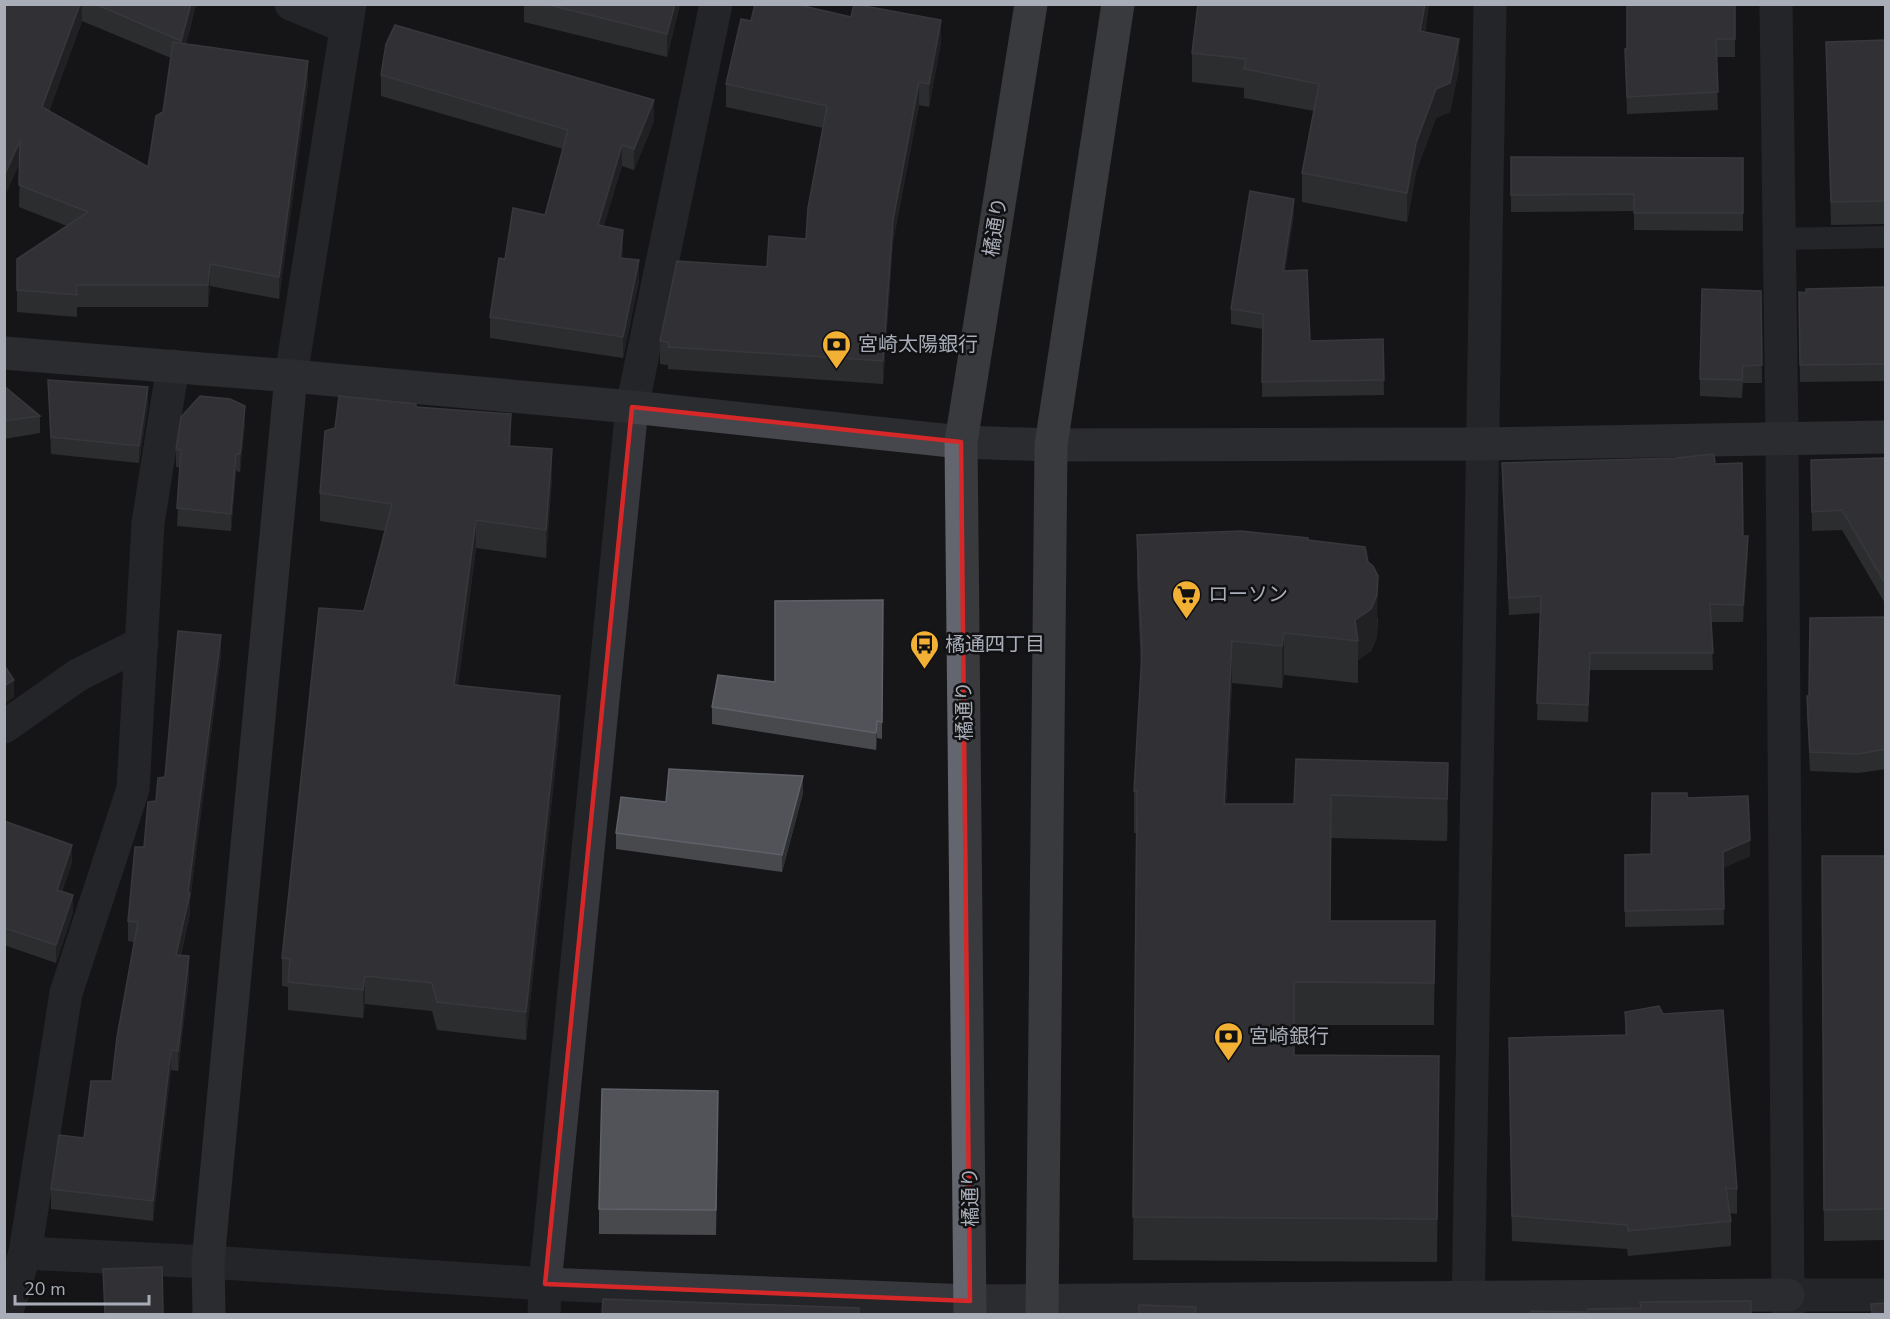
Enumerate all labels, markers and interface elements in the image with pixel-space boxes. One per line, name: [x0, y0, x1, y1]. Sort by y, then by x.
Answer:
street label: 橘通り: [977, 195, 1014, 259]
bank icon: 宮崎太陽銀行: [821, 328, 853, 370]
place label: 宮崎太陽銀行: [858, 331, 978, 358]
supermarket icon: ローソン: [1171, 578, 1203, 620]
place label: ローソン: [1208, 581, 1288, 608]
bus stop icon: 橘通四丁目: [908, 628, 940, 670]
place label: 橘通四丁目: [945, 631, 1045, 658]
street label: 橘通り: [950, 681, 979, 741]
bank icon: 宮崎銀行: [1212, 1020, 1244, 1062]
place label: 宮崎銀行: [1249, 1023, 1329, 1050]
street label: 橘通り: [956, 1167, 985, 1227]
scale bar: [15, 1268, 148, 1306]
text: 20 m: [24, 1277, 66, 1301]

